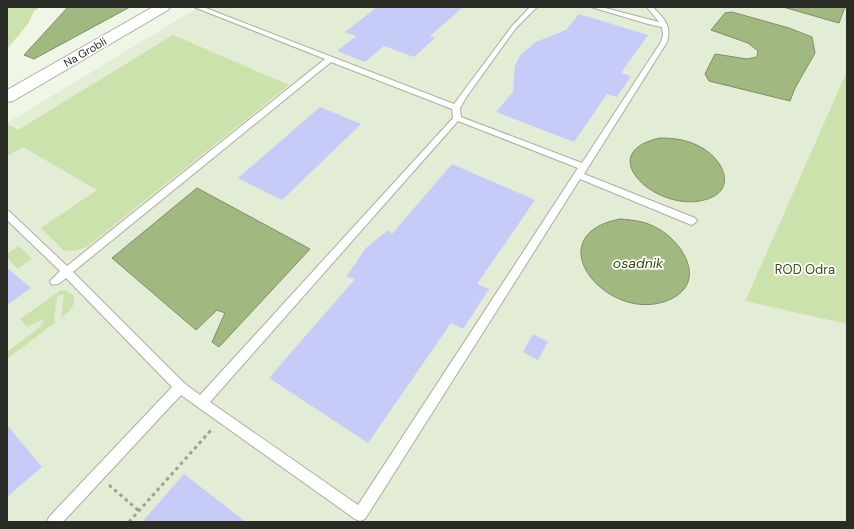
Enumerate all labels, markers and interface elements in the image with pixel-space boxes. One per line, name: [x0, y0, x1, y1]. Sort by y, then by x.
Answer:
street label: Na Grobli: [61, 34, 109, 70]
water label: osadnik: [613, 254, 664, 272]
park label: ROD Odra: [775, 261, 835, 278]

